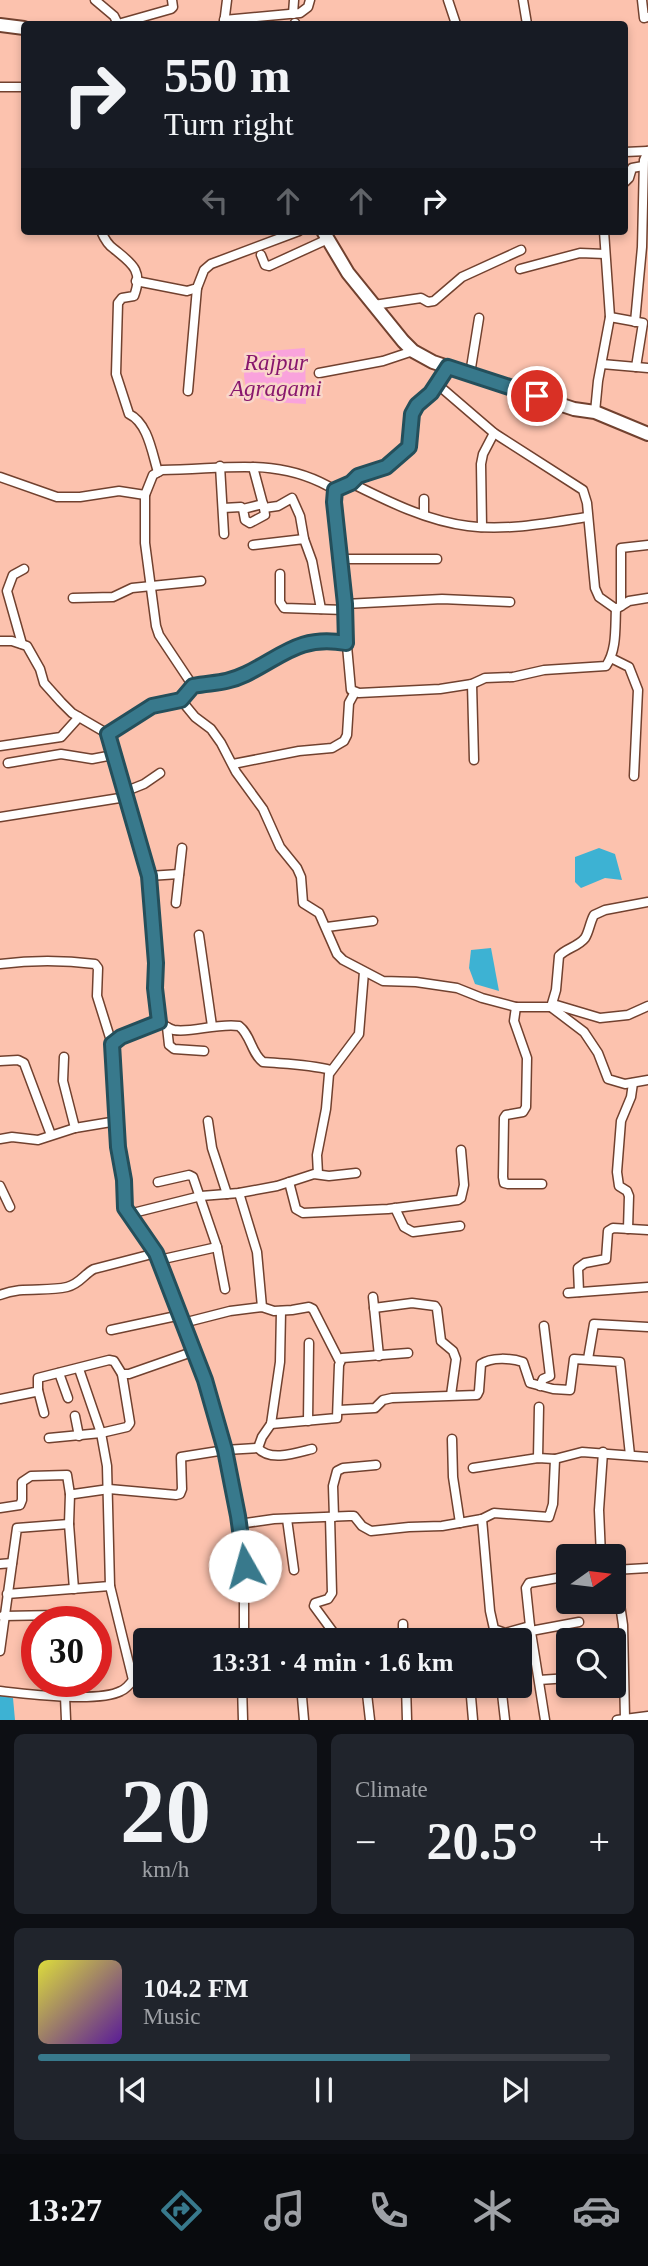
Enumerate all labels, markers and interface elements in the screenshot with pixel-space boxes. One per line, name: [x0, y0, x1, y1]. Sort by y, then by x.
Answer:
text: 550 m: [164, 48, 291, 103]
icon: right: [49, 49, 140, 140]
text: Turn right: [164, 106, 294, 142]
icon: left: [196, 182, 234, 220]
icon: ahead: [269, 182, 307, 220]
icon: ahead: [342, 182, 380, 220]
icon: right: [415, 182, 453, 220]
park label: Rajpur Agragami: [228, 350, 322, 401]
pin: [507, 366, 567, 426]
icon: arrive: [518, 377, 556, 415]
position arrow: [208, 1529, 282, 1603]
north arrow: [556, 1544, 626, 1614]
map controls: [556, 1544, 626, 1698]
speed limit sign: 30: [21, 1606, 112, 1697]
button: search: [556, 1628, 626, 1698]
text: 13:31 · 4 min · 1.6 km: [212, 1648, 453, 1677]
text: 20: [120, 1761, 211, 1862]
text: Climate: [355, 1777, 428, 1802]
text: 20.5°: [427, 1813, 538, 1870]
text: −: [355, 1821, 376, 1863]
text: +: [589, 1821, 610, 1863]
text: km/h: [142, 1857, 189, 1882]
text: 104.2 FM: [143, 1974, 248, 2003]
text: Music: [143, 2004, 201, 2029]
icon: previous: [114, 2071, 152, 2109]
icon: pause: [305, 2071, 343, 2109]
icon: next: [496, 2071, 534, 2109]
icon: directions: [157, 2186, 206, 2235]
icon: music: [260, 2186, 309, 2235]
icon: phone: [364, 2186, 413, 2235]
icon: climate: [468, 2186, 517, 2235]
icon: car: [572, 2186, 621, 2235]
text: 13:27: [27, 2192, 102, 2228]

